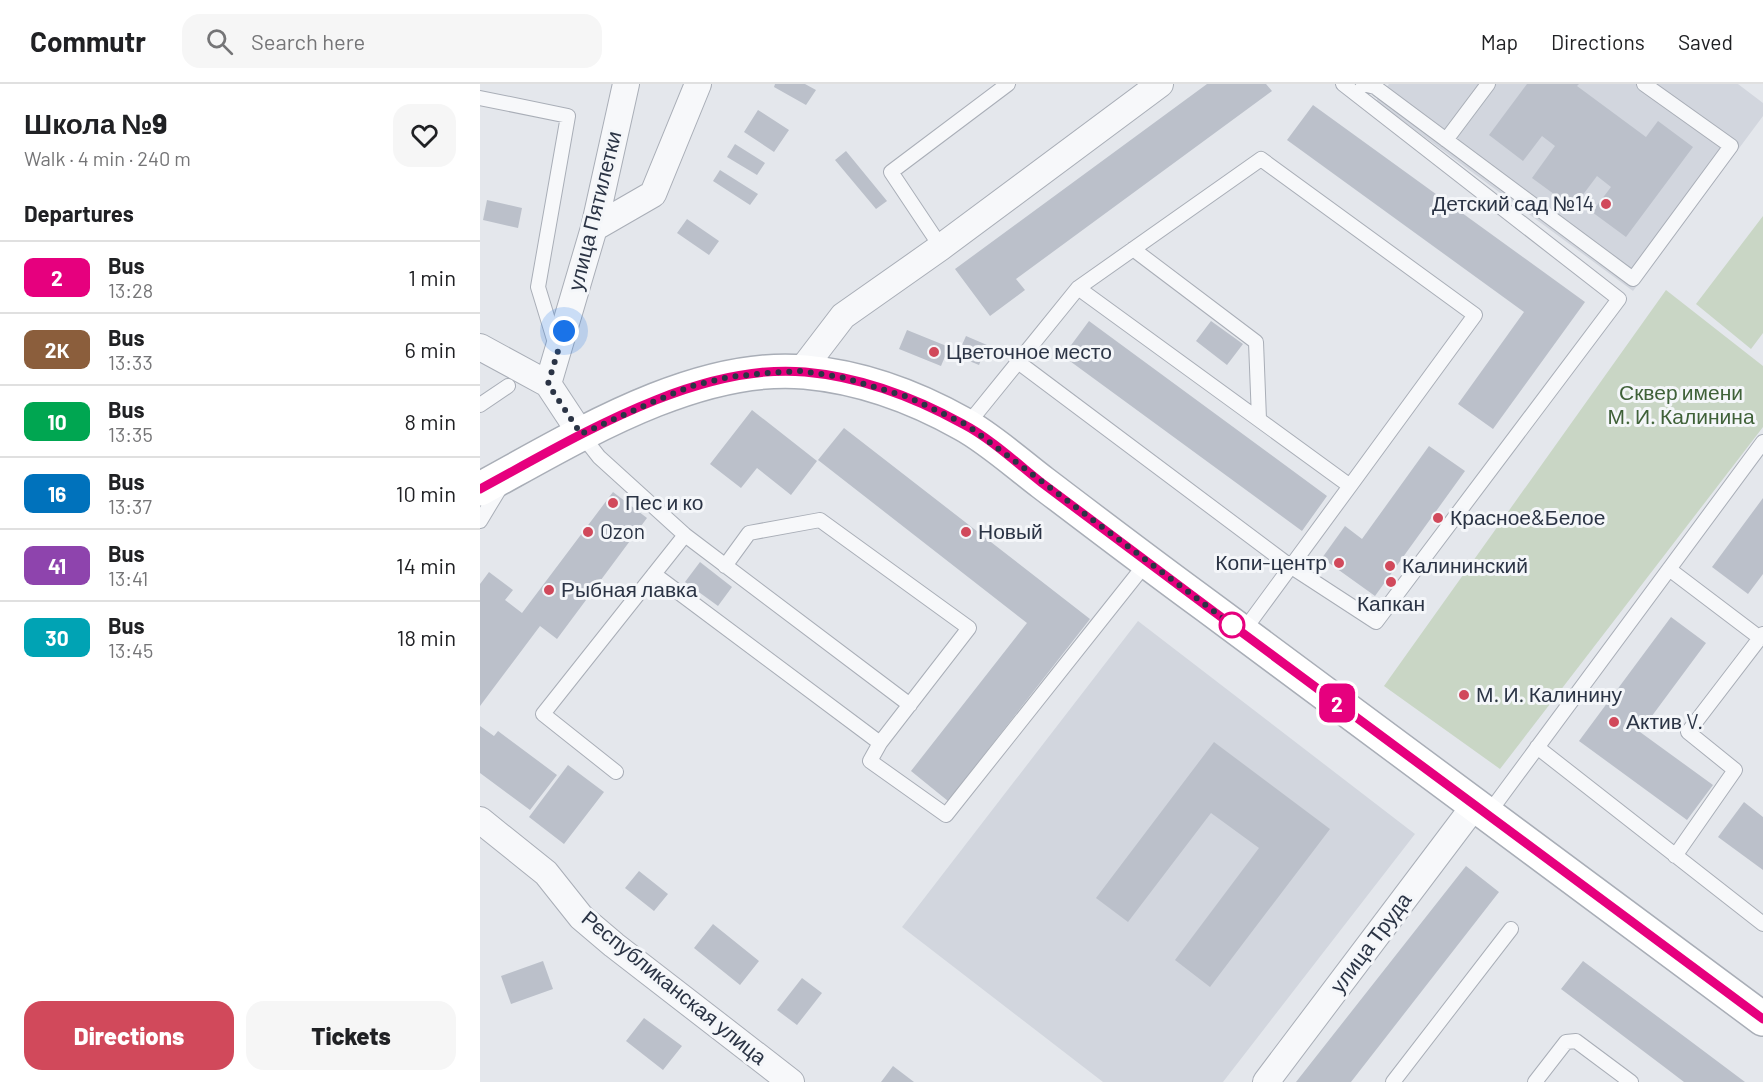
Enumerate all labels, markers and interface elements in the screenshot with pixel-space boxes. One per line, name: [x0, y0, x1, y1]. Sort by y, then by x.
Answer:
search box: [182, 14, 602, 68]
text: Commutr: [30, 24, 146, 58]
icon: search: [203, 25, 236, 58]
text: Search here: [251, 28, 365, 54]
text: Map: [1481, 29, 1518, 54]
text: Directions: [1551, 29, 1645, 54]
text: Saved: [1678, 29, 1733, 54]
button: heart: [393, 104, 456, 167]
text: Школа №9: [24, 106, 167, 140]
street label: улица Пятилетки: [562, 128, 625, 293]
text: Walk · 4 min · 240 m: [24, 146, 191, 170]
place label: Детский сад №14: [1432, 190, 1594, 215]
marker: Детский сад №14: [1599, 197, 1613, 211]
text: Departures: [24, 200, 134, 226]
text: Bus: [108, 252, 145, 278]
text: 1 min: [408, 264, 456, 290]
text: 2: [51, 265, 63, 290]
text: 13:28: [108, 278, 153, 302]
your location: [549, 316, 579, 346]
text: Bus: [108, 324, 145, 350]
text: 6 min: [405, 336, 456, 362]
text: 2К: [45, 337, 69, 362]
place label: Цветочное место: [946, 338, 1112, 363]
marker: Цветочное место: [927, 345, 941, 359]
text: 13:33: [108, 350, 153, 374]
park label: Сквер имени М. И. Калинина: [1607, 379, 1755, 428]
text: Bus: [108, 396, 145, 422]
text: 8 min: [404, 408, 456, 434]
text: 10: [47, 409, 67, 434]
text: 13:35: [108, 422, 153, 446]
text: Bus: [108, 468, 145, 494]
text: 10 min: [396, 480, 456, 506]
text: 16: [48, 481, 66, 506]
place label: Пес и ко: [625, 489, 704, 514]
text: 13:37: [108, 494, 152, 518]
marker: Пес и ко: [606, 496, 620, 510]
place label: Красное&Белое: [1450, 504, 1605, 529]
marker: Красное&Белое: [1431, 511, 1445, 525]
place label: Ozon: [600, 518, 645, 543]
place label: Новый: [978, 518, 1043, 543]
marker: Ozon: [581, 525, 595, 539]
marker: Новый: [959, 525, 973, 539]
text: Bus: [108, 540, 145, 566]
place label: Копи-центр: [1215, 549, 1327, 574]
text: 14 min: [396, 552, 456, 578]
place label: Калининский: [1402, 552, 1528, 577]
text: 41: [48, 553, 66, 578]
marker: Копи-центр: [1332, 556, 1346, 570]
marker: Калининский: [1383, 559, 1397, 573]
text: 13:41: [108, 566, 148, 590]
marker: Капкан: [1384, 575, 1398, 589]
place label: Рыбная лавка: [561, 576, 698, 601]
marker: Рыбная лавка: [542, 583, 556, 597]
place label: Капкан: [1357, 590, 1425, 615]
text: Bus: [108, 612, 145, 638]
unlabelled marker: [1219, 612, 1245, 638]
text: 18 min: [397, 624, 456, 650]
text: 30: [45, 625, 69, 650]
text: 13:45: [108, 638, 153, 662]
place label: М. И. Калинину: [1476, 681, 1622, 706]
line badge: 2: [1318, 684, 1356, 722]
marker: М. И. Калинину: [1457, 688, 1471, 702]
text: 2: [1331, 691, 1343, 716]
place label: Актив V.: [1626, 708, 1703, 733]
marker: Актив V.: [1607, 715, 1621, 729]
street label: улица Труда: [1324, 887, 1416, 997]
street label: Республиканская улица: [578, 905, 773, 1069]
button: Directions: [24, 1001, 234, 1070]
button: Tickets: [246, 1001, 456, 1070]

